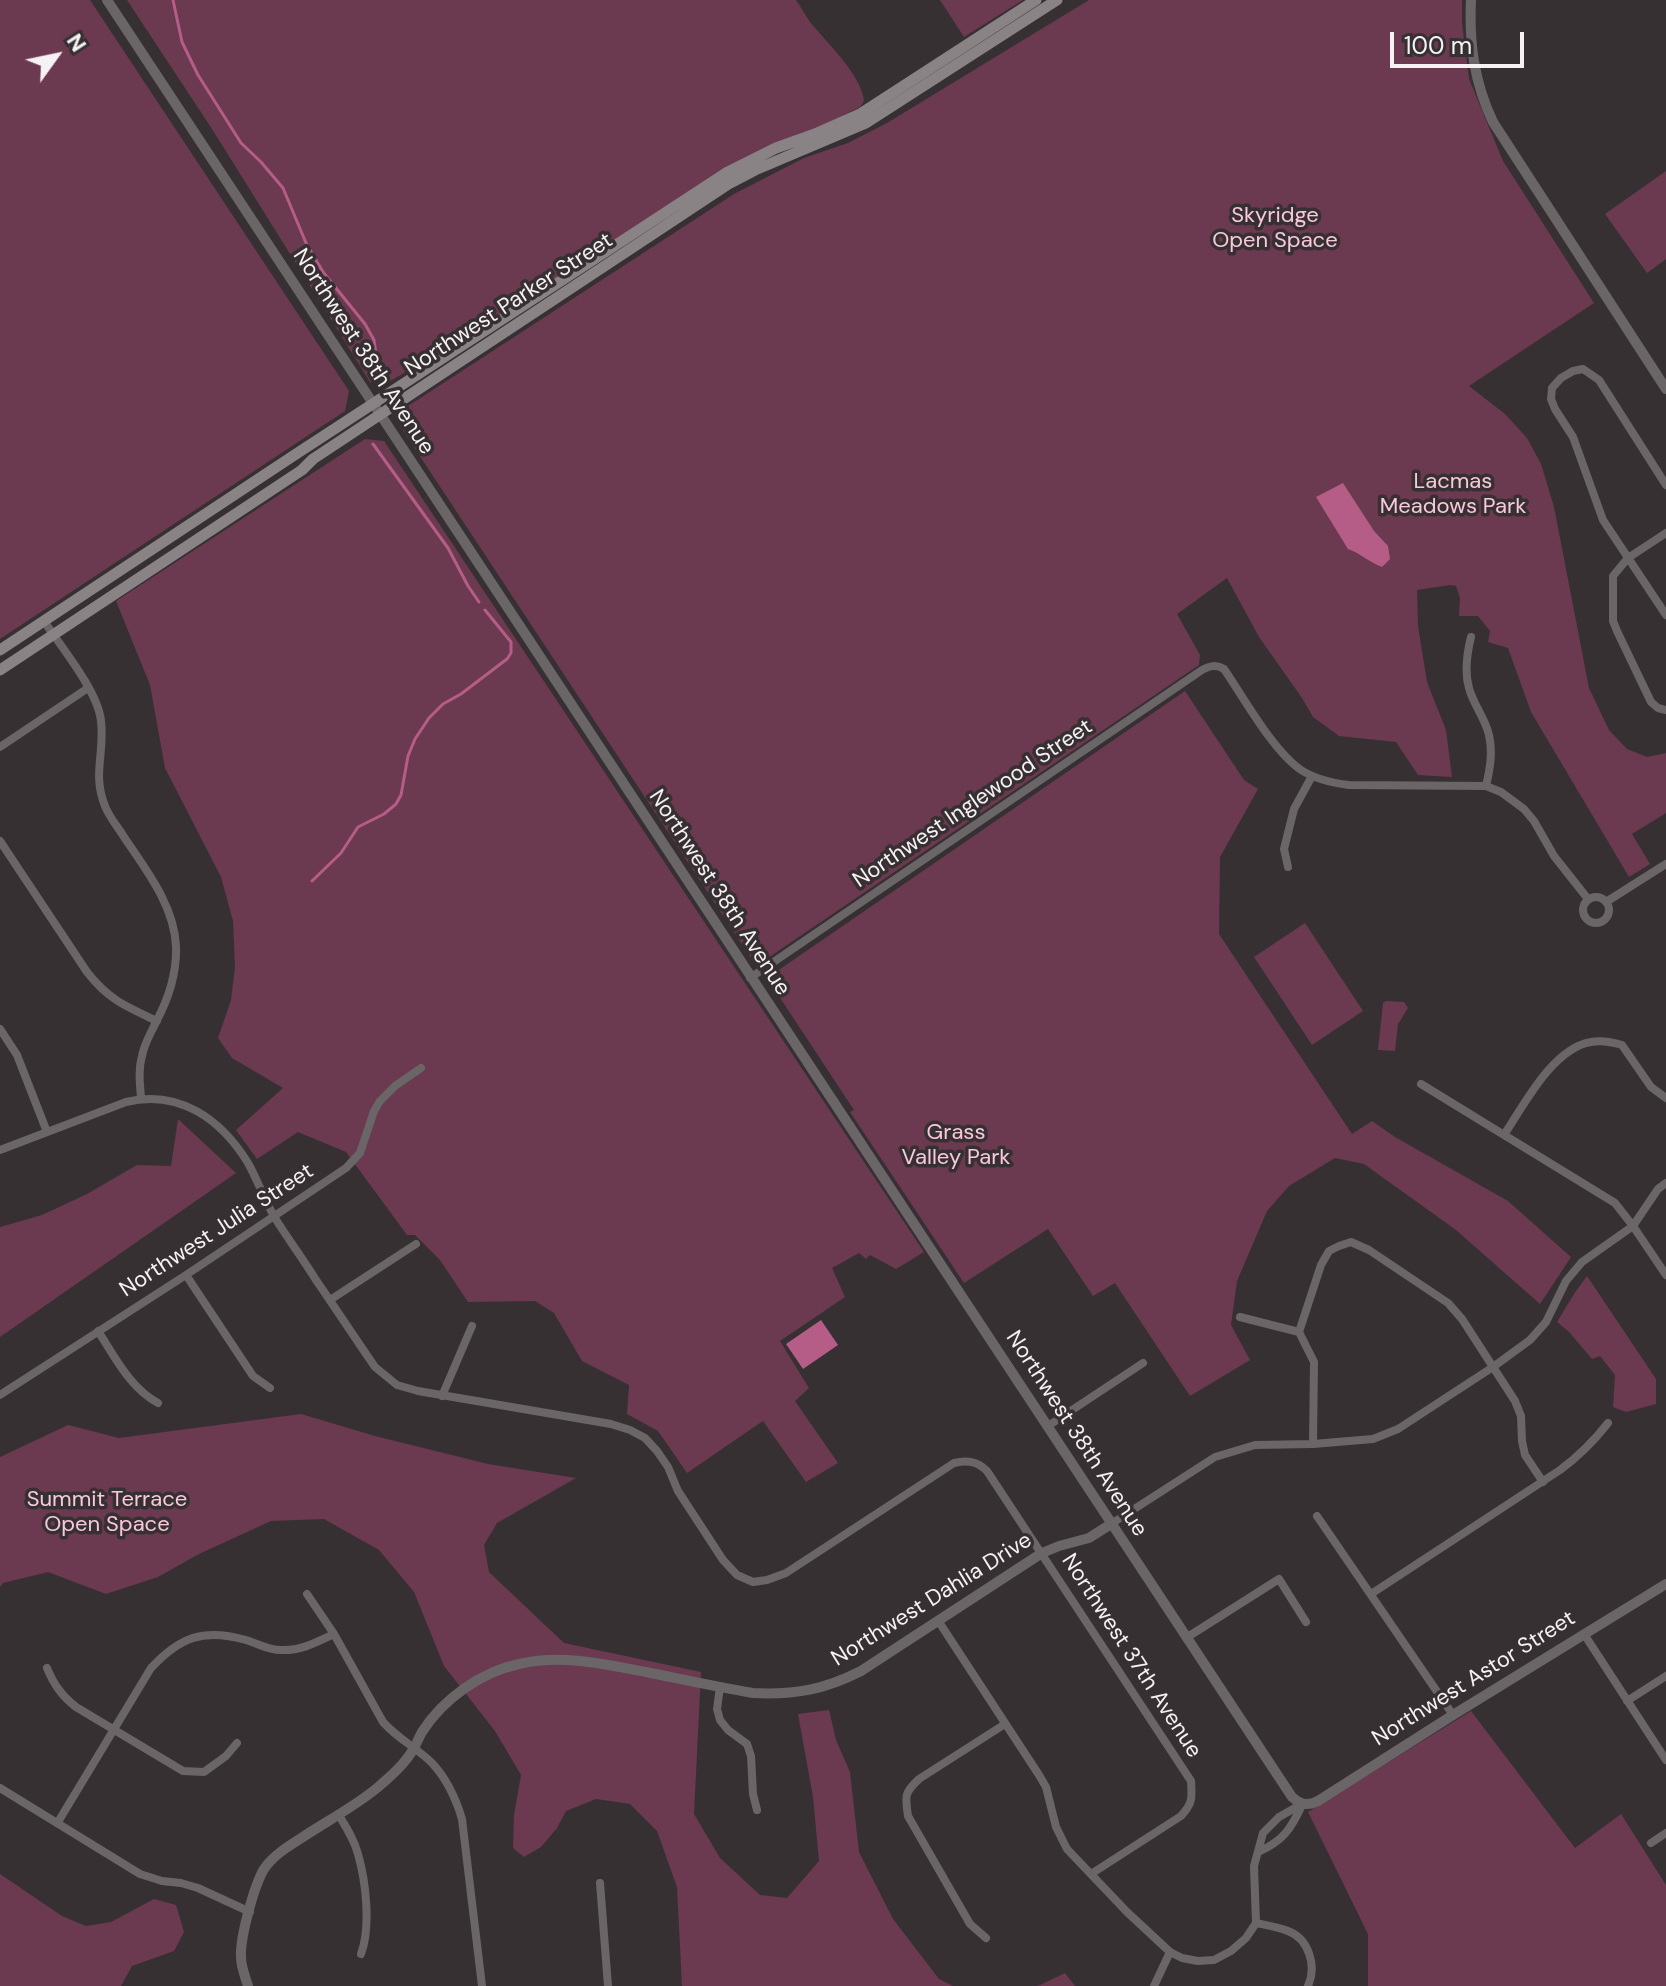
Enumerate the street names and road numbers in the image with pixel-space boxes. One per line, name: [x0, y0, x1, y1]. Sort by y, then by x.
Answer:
street label: Northwest Parker Street: [400, 228, 618, 382]
street label: Northwest 38th Avenue: [287, 244, 439, 460]
street label: Northwest Inglewood Street: [848, 714, 1098, 894]
street label: Northwest 38th Avenue: [643, 785, 795, 1001]
street label: Northwest Julia Street: [115, 1159, 319, 1303]
street label: Northwest 38th Avenue: [1000, 1326, 1152, 1542]
street label: Northwest Dahlia Drive: [827, 1527, 1037, 1673]
street label: Northwest 37th Avenue: [1055, 1549, 1207, 1763]
street label: Northwest Astor Street: [1368, 1606, 1580, 1752]

